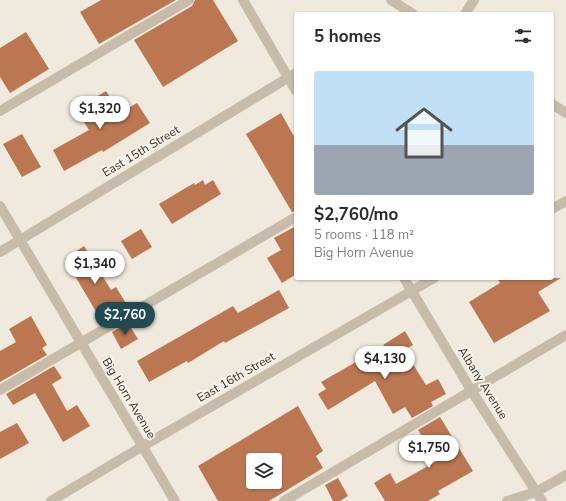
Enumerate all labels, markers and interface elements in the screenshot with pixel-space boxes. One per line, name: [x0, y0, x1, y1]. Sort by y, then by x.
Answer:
text: 5 homes: [314, 25, 381, 48]
icon: filters: [512, 25, 534, 47]
pin: $1,320: [67, 96, 133, 130]
icon: home: [388, 97, 460, 169]
text: $1,320: [79, 100, 121, 118]
street label: East 15th Street: [99, 121, 183, 180]
text: $2,760/mo: [314, 203, 398, 226]
text: 5 rooms · 118 m²: [314, 226, 414, 244]
text: Big Horn Avenue: [314, 244, 414, 262]
pin: $1,340: [62, 251, 128, 285]
text: $1,340: [74, 255, 116, 273]
pin: $2,760: [92, 302, 158, 336]
text: $2,760: [104, 306, 146, 324]
street label: Albany Avenue: [454, 344, 512, 422]
pin: $4,130: [352, 346, 418, 380]
street label: East 16th Street: [194, 348, 279, 406]
text: $4,130: [364, 350, 406, 368]
street label: Big Horn Avenue: [98, 355, 160, 441]
pin: $1,750: [396, 435, 462, 469]
text: $1,750: [408, 439, 450, 457]
map controls: [246, 453, 282, 489]
button: layers: [246, 453, 282, 489]

